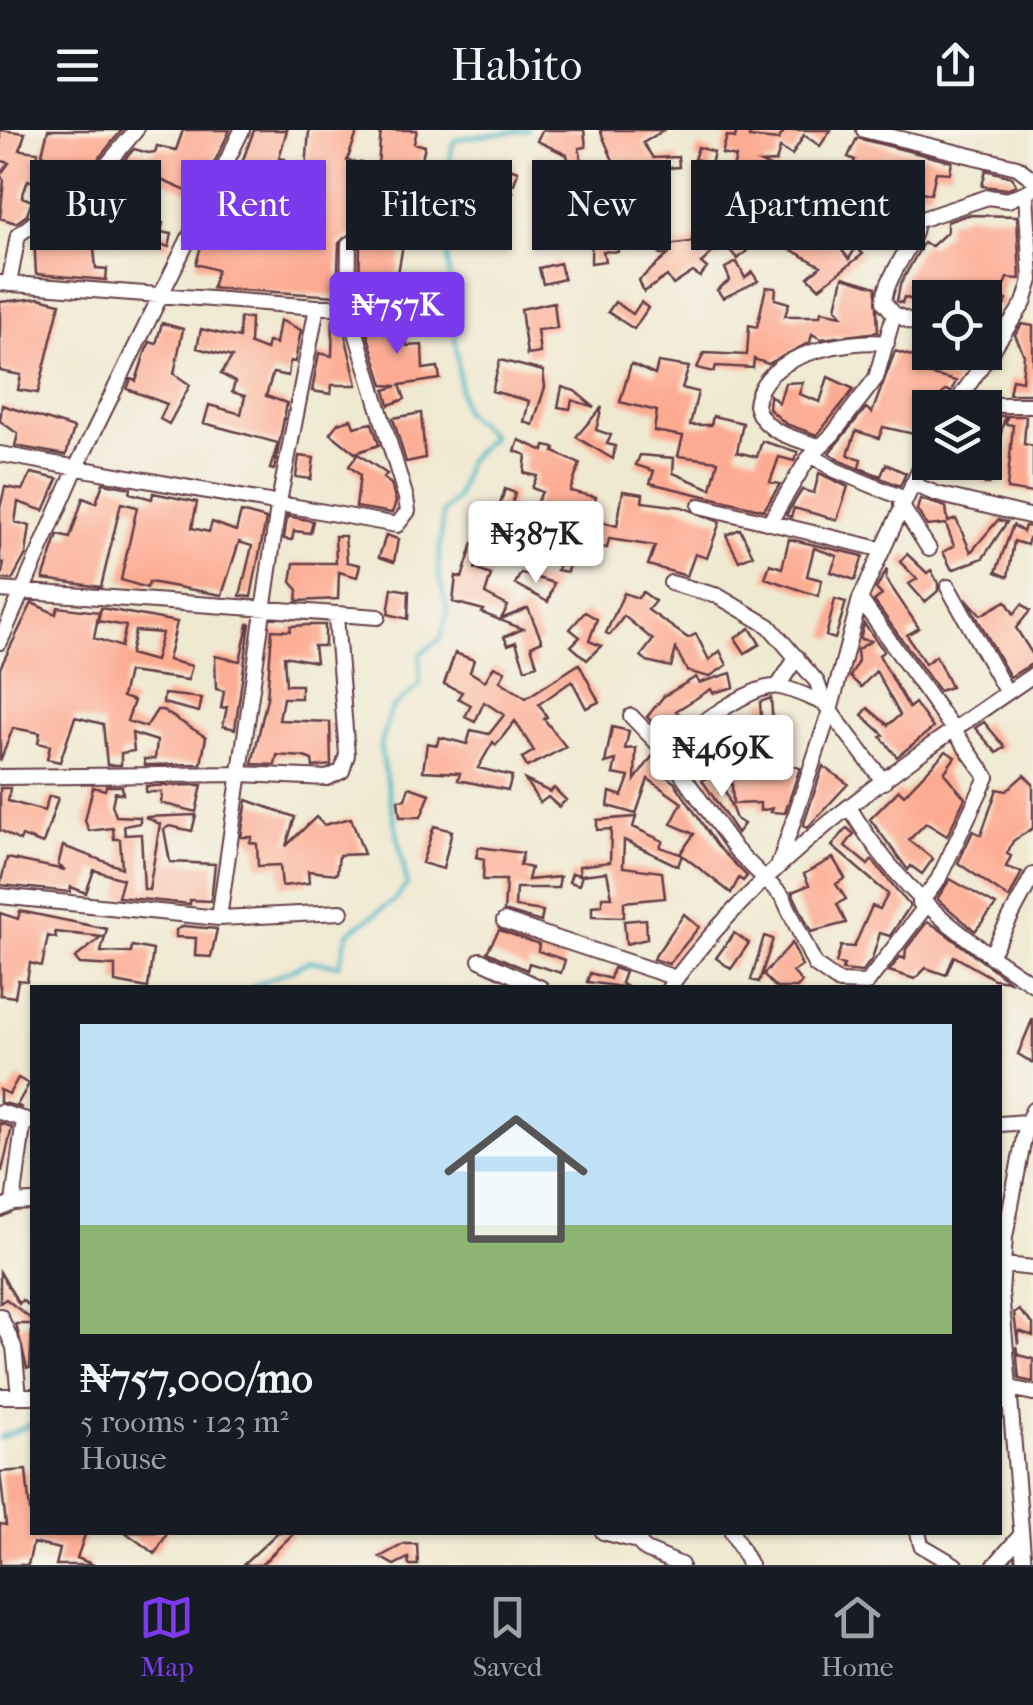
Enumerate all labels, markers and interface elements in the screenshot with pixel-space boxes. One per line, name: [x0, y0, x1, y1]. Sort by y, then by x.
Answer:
icon: menu: [50, 38, 105, 93]
icon: share: [928, 38, 983, 93]
text: Habito: [451, 39, 582, 92]
chip: Buy: [30, 160, 161, 250]
chip: Rent: [181, 160, 326, 250]
chip: Filters: [346, 160, 512, 250]
chip: New: [532, 160, 671, 250]
chip: Apartment: [691, 160, 925, 250]
pin: ₦757K: [327, 272, 467, 357]
map controls: [912, 280, 1002, 480]
button: locate: [912, 280, 1002, 370]
text: ₦757K: [351, 286, 443, 323]
button: layers: [912, 390, 1002, 480]
pin: ₦387K: [466, 501, 606, 586]
text: ₦387K: [490, 515, 582, 552]
pin: ₦469K: [652, 715, 792, 800]
text: ₦469K: [672, 729, 772, 766]
icon: home: [426, 1089, 606, 1269]
text: ₦757,000/mo: [80, 1354, 313, 1403]
text: 5 rooms · 123 m²: [80, 1403, 289, 1440]
text: House: [80, 1440, 167, 1477]
tab: Map: [139, 1590, 194, 1683]
tab: Saved: [473, 1590, 542, 1683]
tab: Home: [821, 1590, 894, 1683]

